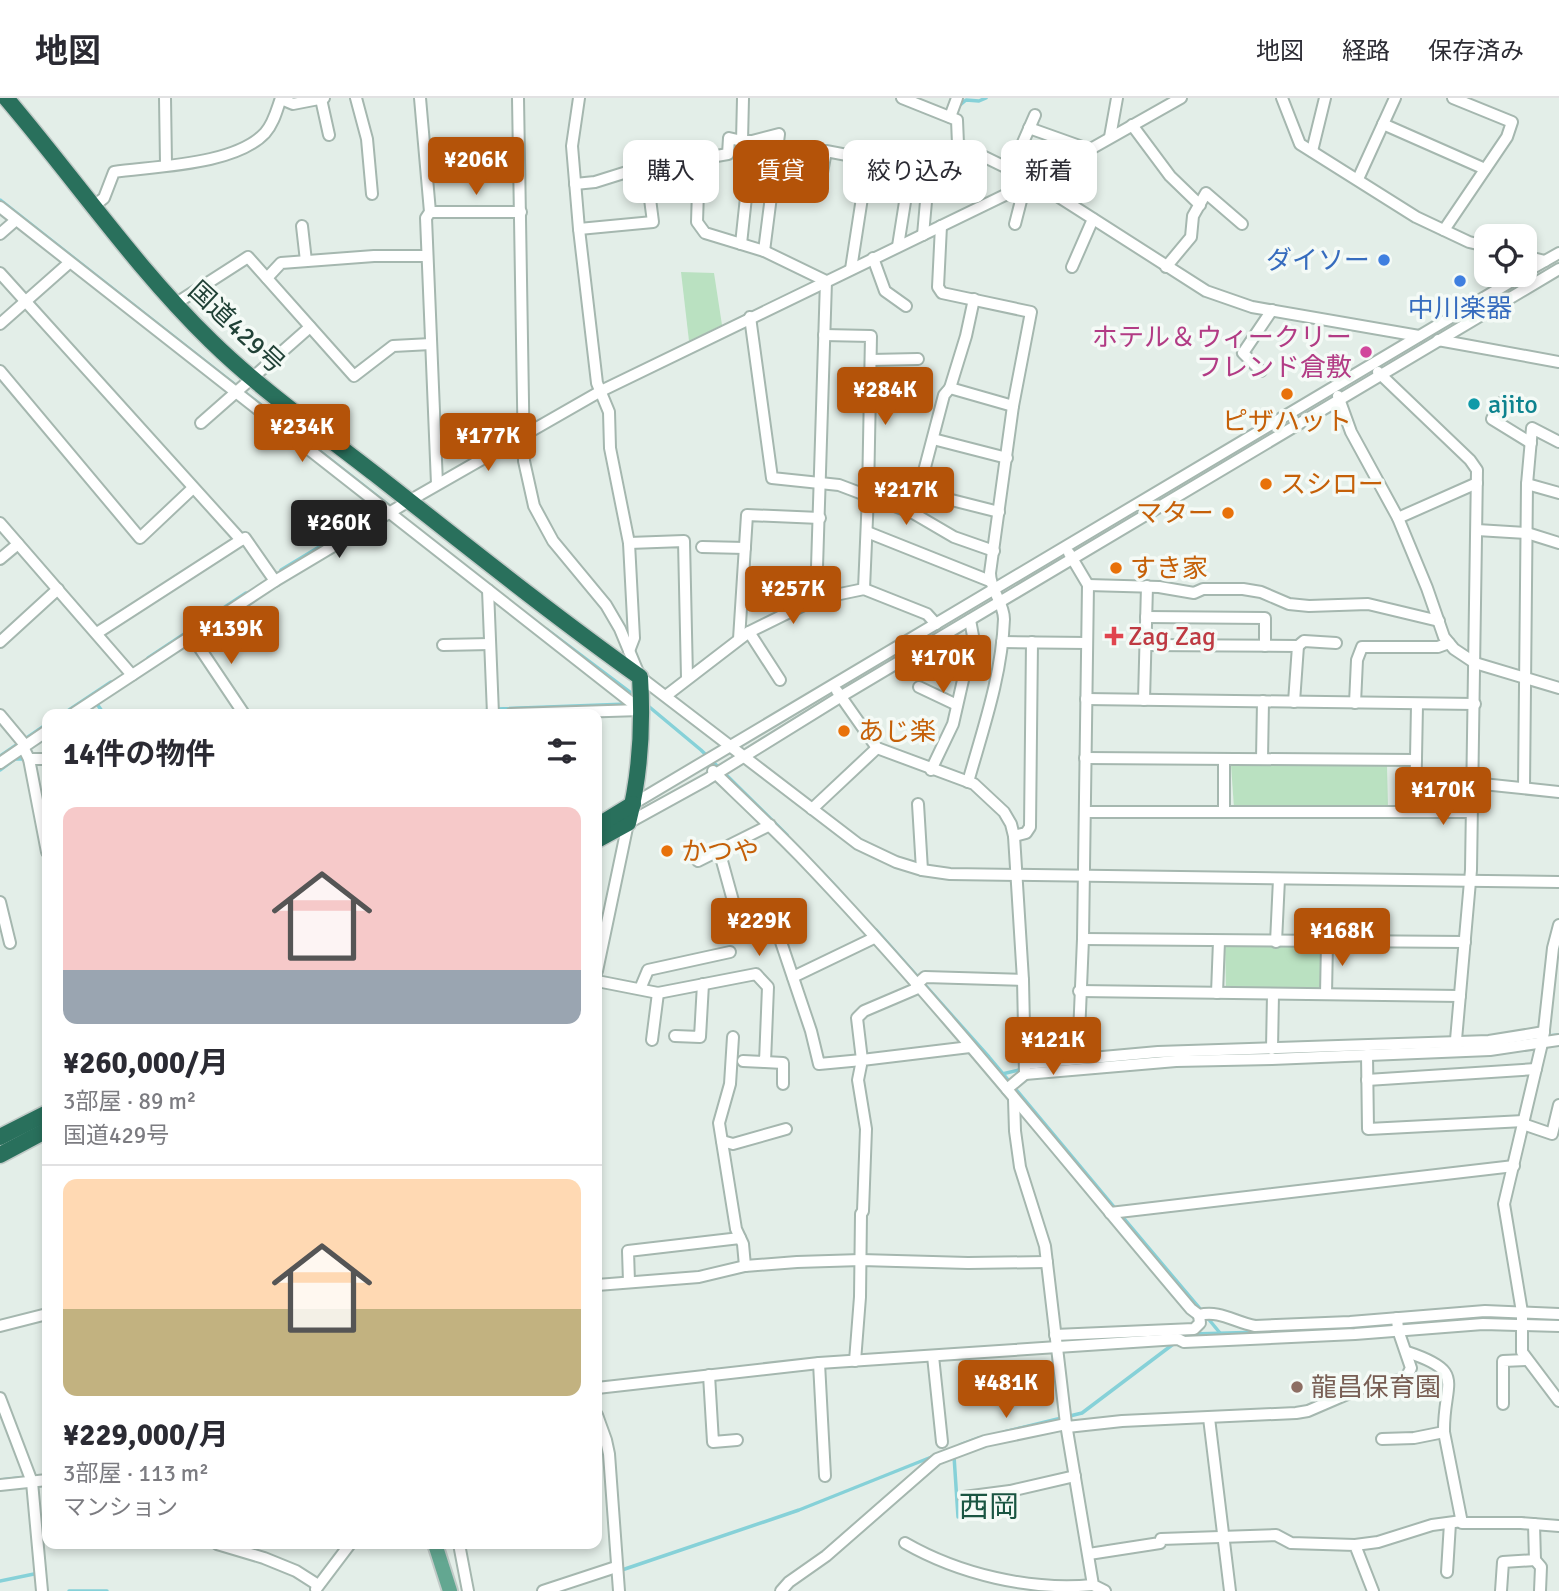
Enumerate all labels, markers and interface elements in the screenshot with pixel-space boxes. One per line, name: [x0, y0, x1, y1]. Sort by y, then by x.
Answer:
text: 地図: [35, 31, 101, 72]
text: 地図: [1256, 36, 1304, 66]
text: 経路: [1342, 36, 1390, 66]
text: 保存済み: [1428, 36, 1524, 66]
pin: ¥206K: [427, 138, 525, 197]
chip: 購入: [623, 140, 719, 203]
chip: 賃貸: [733, 140, 829, 203]
chip: 絞り込み: [843, 140, 987, 203]
chip: 新着: [1001, 140, 1097, 203]
text: ¥206K: [444, 145, 508, 174]
map controls: [1474, 224, 1537, 287]
button: locate: [1474, 224, 1537, 287]
place label: ダイソー: [1266, 245, 1370, 277]
marker: ダイソー: [1376, 252, 1392, 268]
marker: 中川楽器: [1452, 273, 1468, 289]
street label: 国道429号: [181, 275, 291, 380]
place label: 中川楽器: [1408, 293, 1512, 325]
place label: ホテル＆ウィークリー フレンド倉敷: [1092, 322, 1352, 384]
marker: ホテル＆ウィークリー フレンド倉敷: [1358, 344, 1374, 360]
pin: ¥284K: [836, 368, 934, 427]
text: ¥284K: [853, 375, 917, 404]
marker: ピザハット: [1279, 386, 1295, 402]
place label: ajito: [1488, 389, 1538, 421]
marker: ajito: [1466, 396, 1482, 412]
pin: ¥234K: [253, 404, 351, 464]
place label: ピザハット: [1222, 406, 1352, 438]
text: ¥234K: [270, 412, 334, 441]
pin: ¥177K: [439, 414, 537, 473]
text: ¥177K: [456, 421, 520, 450]
pin: ¥217K: [857, 468, 955, 527]
place label: スシロー: [1280, 469, 1384, 501]
text: ¥217K: [874, 475, 938, 504]
marker: スシロー: [1258, 476, 1274, 492]
place label: マター: [1136, 498, 1214, 530]
pin: ¥260K: [290, 500, 388, 560]
marker: マター: [1220, 505, 1236, 521]
text: ¥260K: [307, 508, 371, 537]
place label: すき家: [1130, 553, 1208, 585]
marker: すき家: [1108, 560, 1124, 576]
pin: ¥257K: [744, 566, 842, 626]
text: ¥257K: [761, 574, 825, 603]
pin: ¥139K: [182, 606, 280, 666]
text: ¥139K: [199, 614, 263, 643]
place label: Zag Zag: [1128, 621, 1216, 653]
marker: Zag Zag: [1106, 628, 1122, 644]
pin: ¥170K: [894, 636, 992, 695]
text: ¥170K: [911, 643, 975, 672]
place label: あじ楽: [858, 716, 936, 748]
marker: あじ楽: [836, 723, 852, 739]
icon: filters: [543, 732, 581, 770]
text: 14件の物件: [63, 736, 215, 773]
pin: ¥170K: [1394, 768, 1492, 827]
text: ¥170K: [1411, 775, 1475, 804]
place label: かつや: [681, 836, 759, 868]
marker: かつや: [659, 843, 675, 859]
icon: home: [259, 853, 385, 979]
pin: ¥229K: [710, 898, 808, 958]
text: ¥229K: [727, 906, 791, 935]
pin: ¥168K: [1293, 908, 1391, 968]
text: ¥168K: [1310, 916, 1374, 945]
pin: ¥121K: [1004, 1018, 1102, 1077]
text: ¥121K: [1021, 1025, 1085, 1054]
text: ¥260,000/月: [63, 1045, 229, 1082]
text: 3部屋 · 89 m²: [63, 1087, 196, 1116]
text: 国道429号: [63, 1121, 169, 1150]
icon: home: [259, 1225, 385, 1351]
pin: ¥481K: [957, 1360, 1055, 1420]
text: ¥481K: [974, 1368, 1038, 1397]
place label: 龍昌保育園: [1311, 1372, 1441, 1404]
marker: 龍昌保育園: [1289, 1379, 1305, 1395]
text: ¥229,000/月: [63, 1417, 229, 1454]
text: 3部屋 · 113 m²: [63, 1459, 209, 1488]
district label: 西岡: [959, 1489, 1019, 1526]
text: マンション: [63, 1493, 178, 1522]

